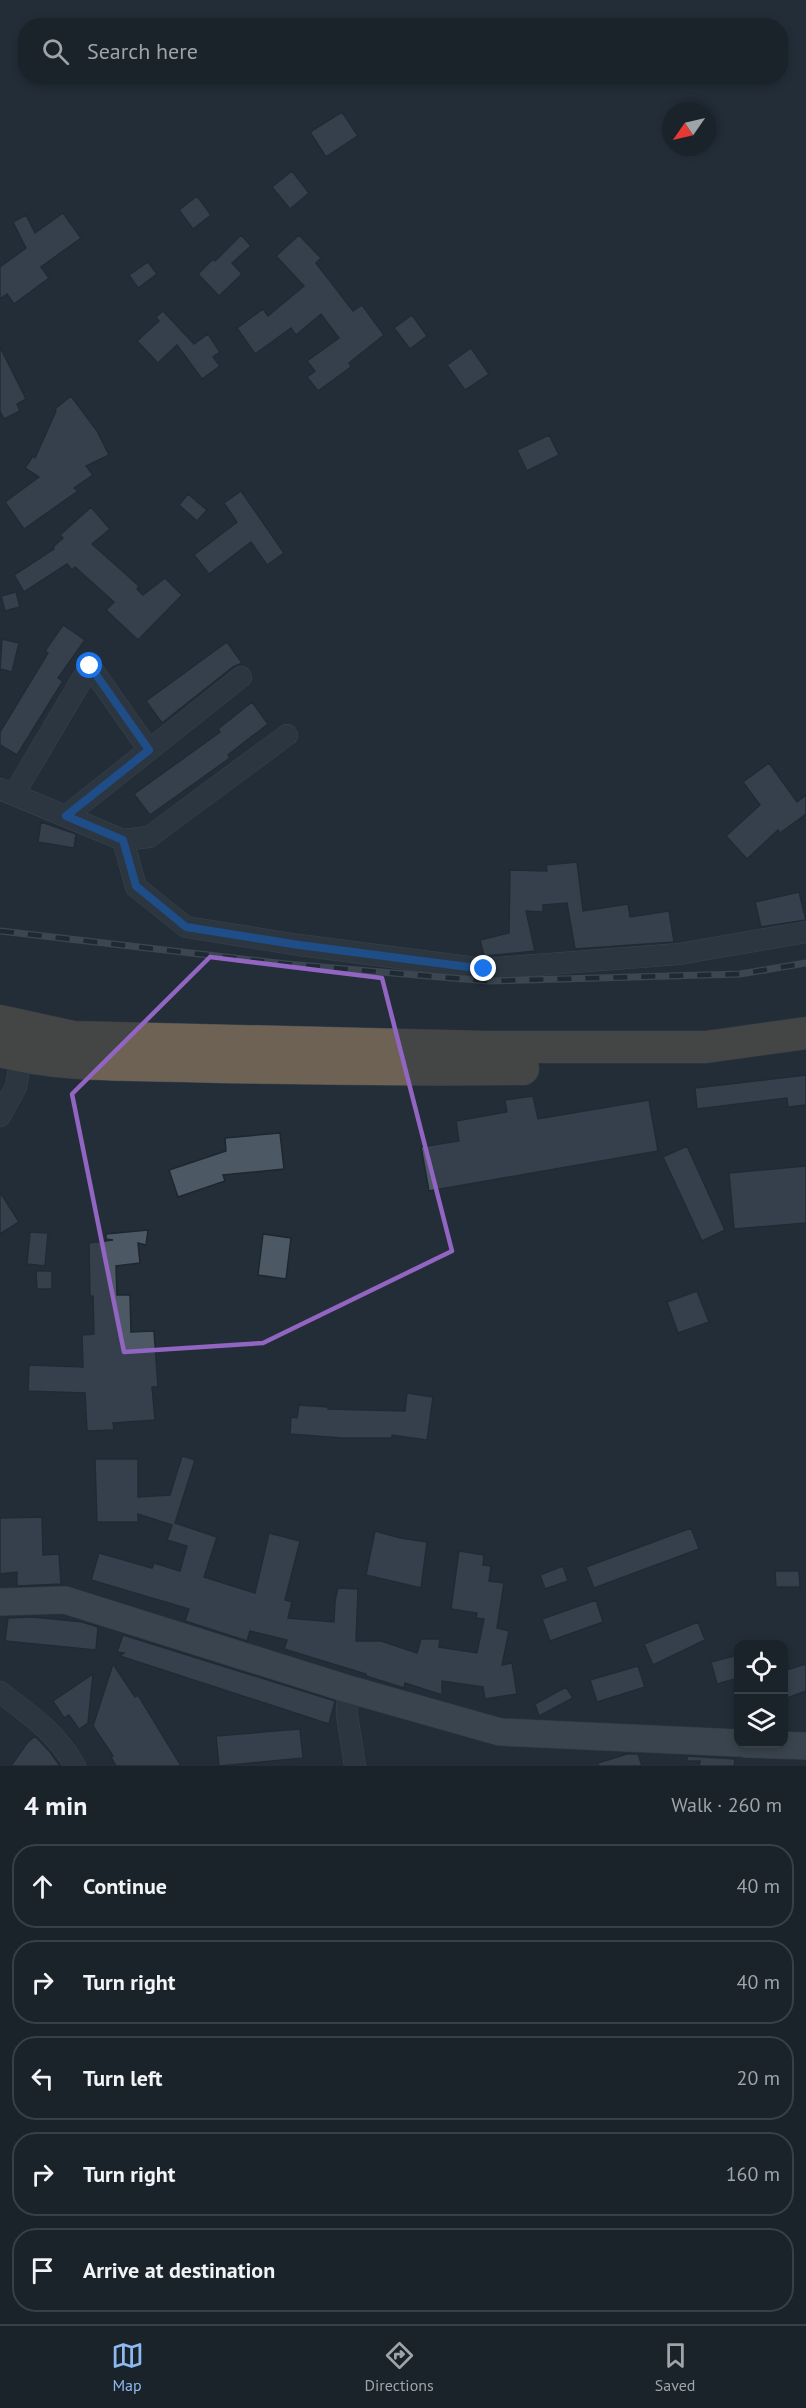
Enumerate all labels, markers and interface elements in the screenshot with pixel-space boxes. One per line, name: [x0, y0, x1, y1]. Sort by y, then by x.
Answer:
search box: [18, 18, 788, 84]
icon: search: [39, 35, 72, 68]
text: Search here: [87, 37, 198, 65]
north arrow: [662, 102, 716, 156]
route start: [76, 652, 102, 678]
route end: [470, 955, 496, 981]
map controls: [734, 1640, 788, 1748]
button: locate: [734, 1640, 788, 1694]
button: layers: [734, 1694, 788, 1748]
text: 4 min: [24, 1789, 87, 1822]
text: Walk · 260 m: [671, 1792, 782, 1818]
icon: ahead: [26, 1870, 59, 1903]
text: Continue: [83, 1872, 167, 1900]
text: 40 m: [737, 1873, 780, 1899]
icon: right: [26, 1966, 59, 1999]
text: Turn right: [83, 1968, 175, 1996]
text: 40 m: [737, 1969, 780, 1995]
icon: left: [26, 2062, 59, 2095]
text: Turn left: [83, 2064, 163, 2092]
text: 20 m: [737, 2065, 780, 2091]
icon: right: [26, 2158, 59, 2191]
text: Turn right: [83, 2160, 175, 2188]
text: 160 m: [726, 2161, 780, 2187]
icon: arrive: [26, 2254, 59, 2287]
text: Arrive at destination: [83, 2256, 275, 2284]
tab: Map: [111, 2339, 144, 2395]
tab: Directions: [365, 2339, 434, 2395]
tab: Saved: [655, 2339, 695, 2395]

